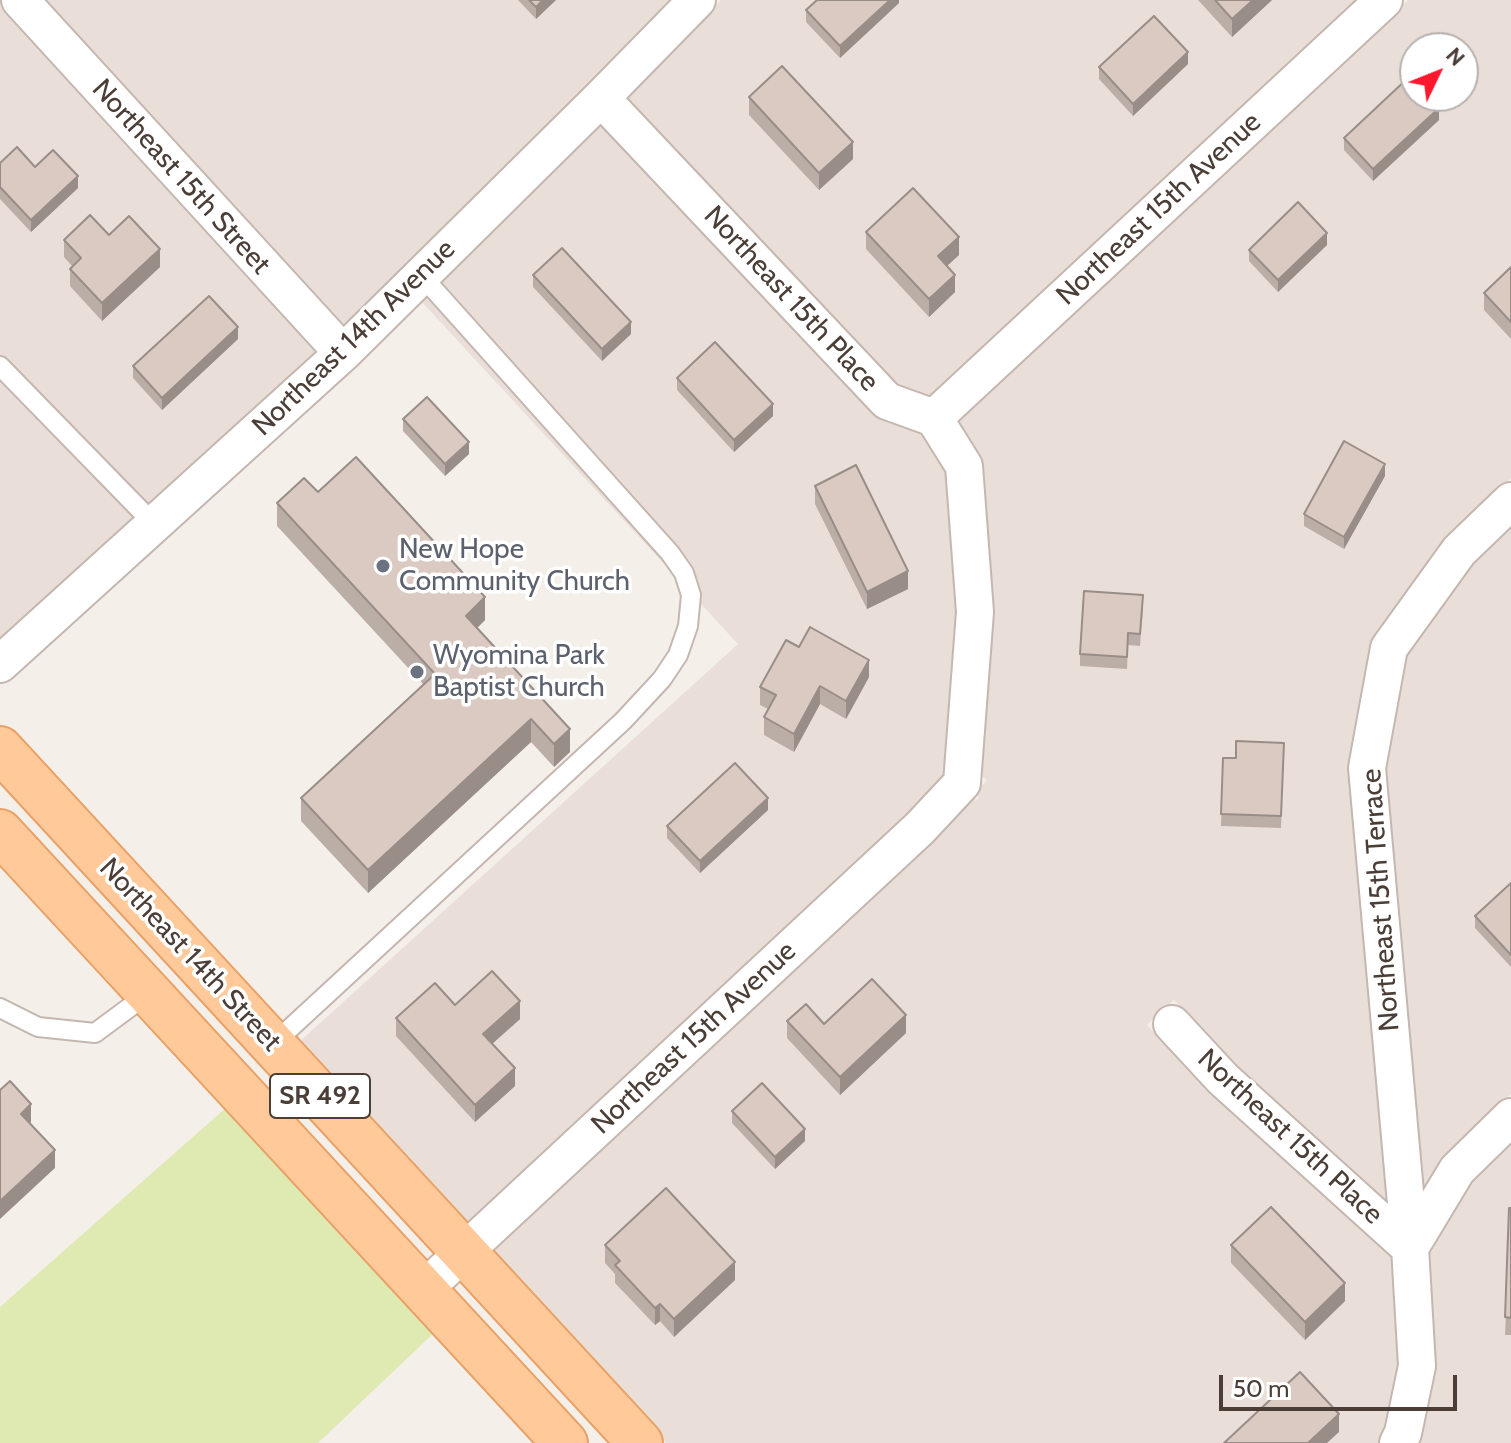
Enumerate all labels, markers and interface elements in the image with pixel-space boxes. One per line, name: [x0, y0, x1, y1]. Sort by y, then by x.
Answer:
north arrow: [1399, 32, 1479, 112]
text: N: [1440, 42, 1471, 72]
street label: Northeast 15th Street: [85, 73, 277, 281]
street label: Northeast 15th Avenue: [1050, 106, 1268, 312]
street label: Northeast 15th Place: [696, 199, 886, 399]
street label: Northeast 14th Avenue: [246, 233, 462, 443]
place label: New Hope Community Church: [399, 533, 630, 599]
marker: New Hope Community Church: [374, 557, 392, 575]
place label: Wyomina Park Baptist Church: [433, 639, 605, 705]
marker: Wyomina Park Baptist Church: [408, 663, 426, 681]
street label: Northeast 15th Terrace: [1355, 767, 1407, 1033]
street label: Northeast 14th Street: [92, 852, 288, 1058]
street label: Northeast 15th Avenue: [585, 935, 803, 1141]
street label: Northeast 15th Place: [1190, 1042, 1390, 1232]
road number: SR 492: [270, 1074, 370, 1118]
scale bar: [1223, 1359, 1461, 1409]
text: 50 m: [1233, 1374, 1289, 1403]

